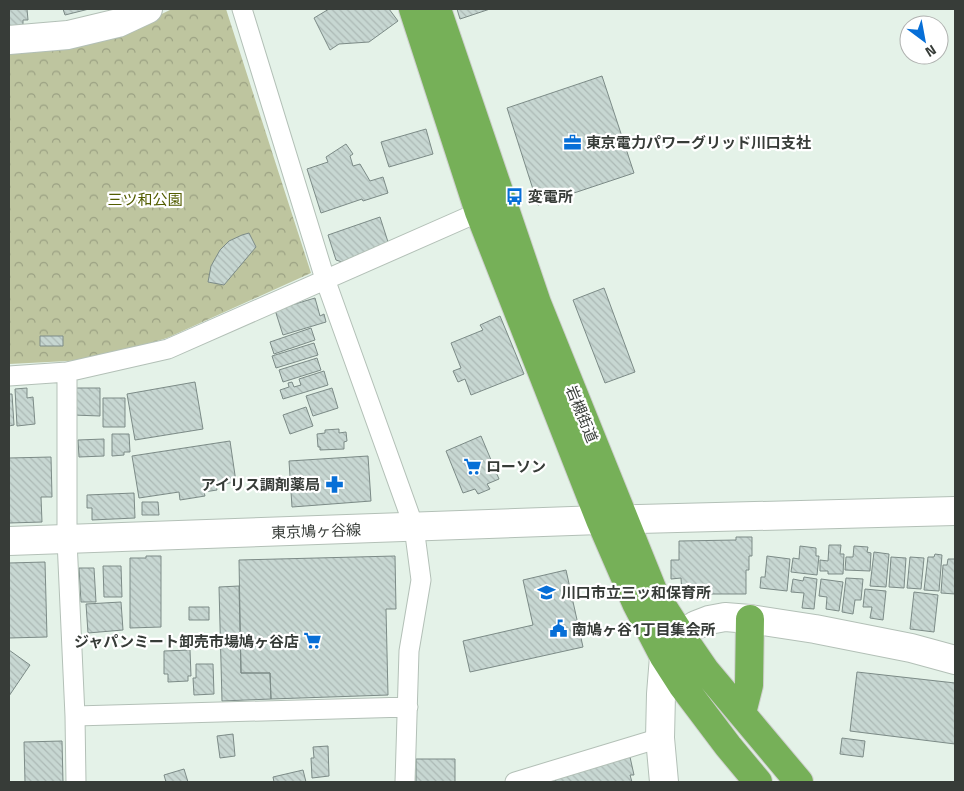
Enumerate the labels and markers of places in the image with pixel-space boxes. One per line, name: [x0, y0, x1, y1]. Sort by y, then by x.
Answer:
place label: 東京電力パワーグリッド川口支社: [586, 131, 811, 154]
office icon: 東京電力パワーグリッド川口支社: [562, 132, 582, 152]
place label: 変電所: [528, 185, 573, 208]
bus stop icon: 変電所: [504, 186, 524, 206]
place label: ローソン: [486, 455, 546, 478]
supermarket icon: ローソン: [462, 456, 482, 476]
place label: アイリス調剤薬局: [201, 473, 320, 496]
pharmacy icon: アイリス調剤薬局: [324, 474, 344, 494]
place label: 川口市立三ッ和保育所: [561, 581, 711, 604]
school or university icon: 川口市立三ッ和保育所: [537, 582, 557, 602]
place label: 南鳩ヶ谷1丁目集会所: [572, 618, 715, 641]
public building icon: 南鳩ヶ谷1丁目集会所: [548, 619, 568, 639]
place label: ジャパンミート卸売市場鳩ヶ谷店: [74, 630, 299, 653]
supermarket icon: ジャパンミート卸売市場鳩ヶ谷店: [303, 631, 323, 651]

